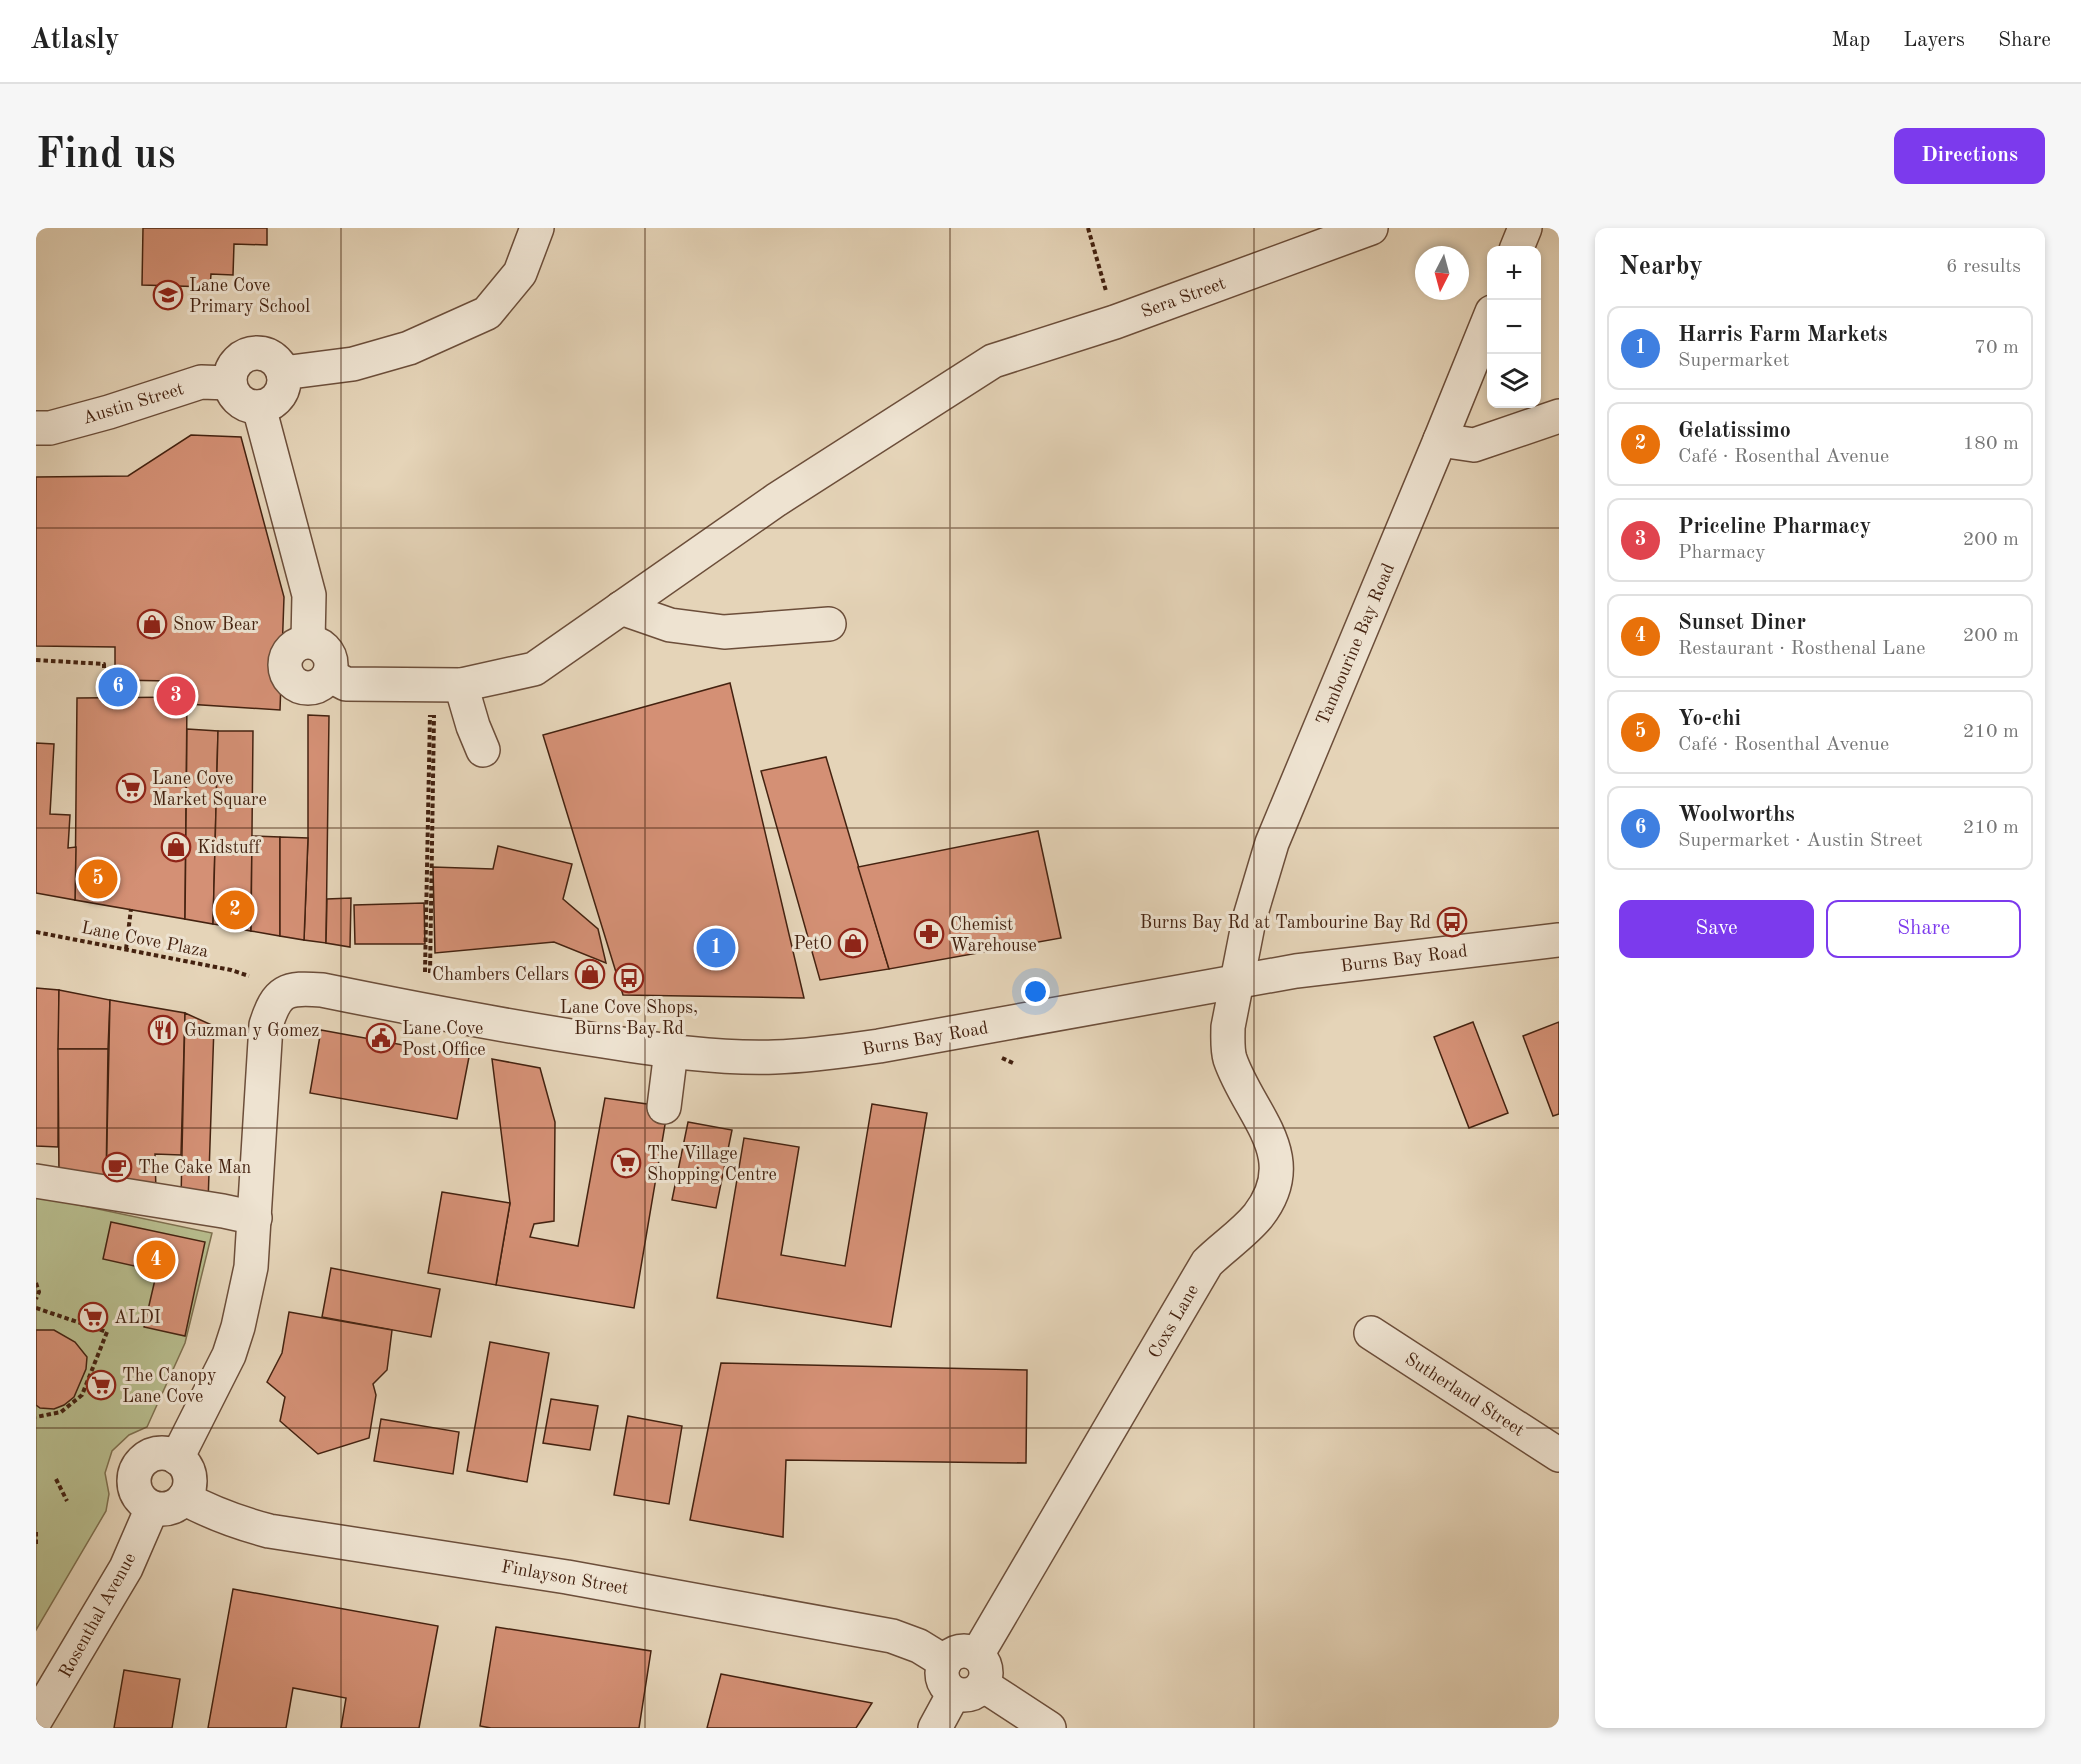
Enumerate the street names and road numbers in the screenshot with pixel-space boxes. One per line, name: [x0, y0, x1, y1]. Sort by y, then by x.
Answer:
street label: Sera Street: [1139, 274, 1228, 322]
street label: Austin Street: [81, 380, 186, 428]
street label: Tambourine Bay Road: [1314, 561, 1398, 728]
street label: Lane Cove Plaza: [80, 919, 210, 961]
street label: Burns Bay Road: [1340, 942, 1469, 976]
street label: Burns Bay Road: [861, 1019, 990, 1059]
street label: Coxs Lane: [1146, 1282, 1202, 1361]
street label: Sutherland Street: [1402, 1350, 1527, 1440]
street label: Rosenthal Avenue: [56, 1550, 140, 1681]
street label: Finlayson Street: [500, 1558, 630, 1598]

